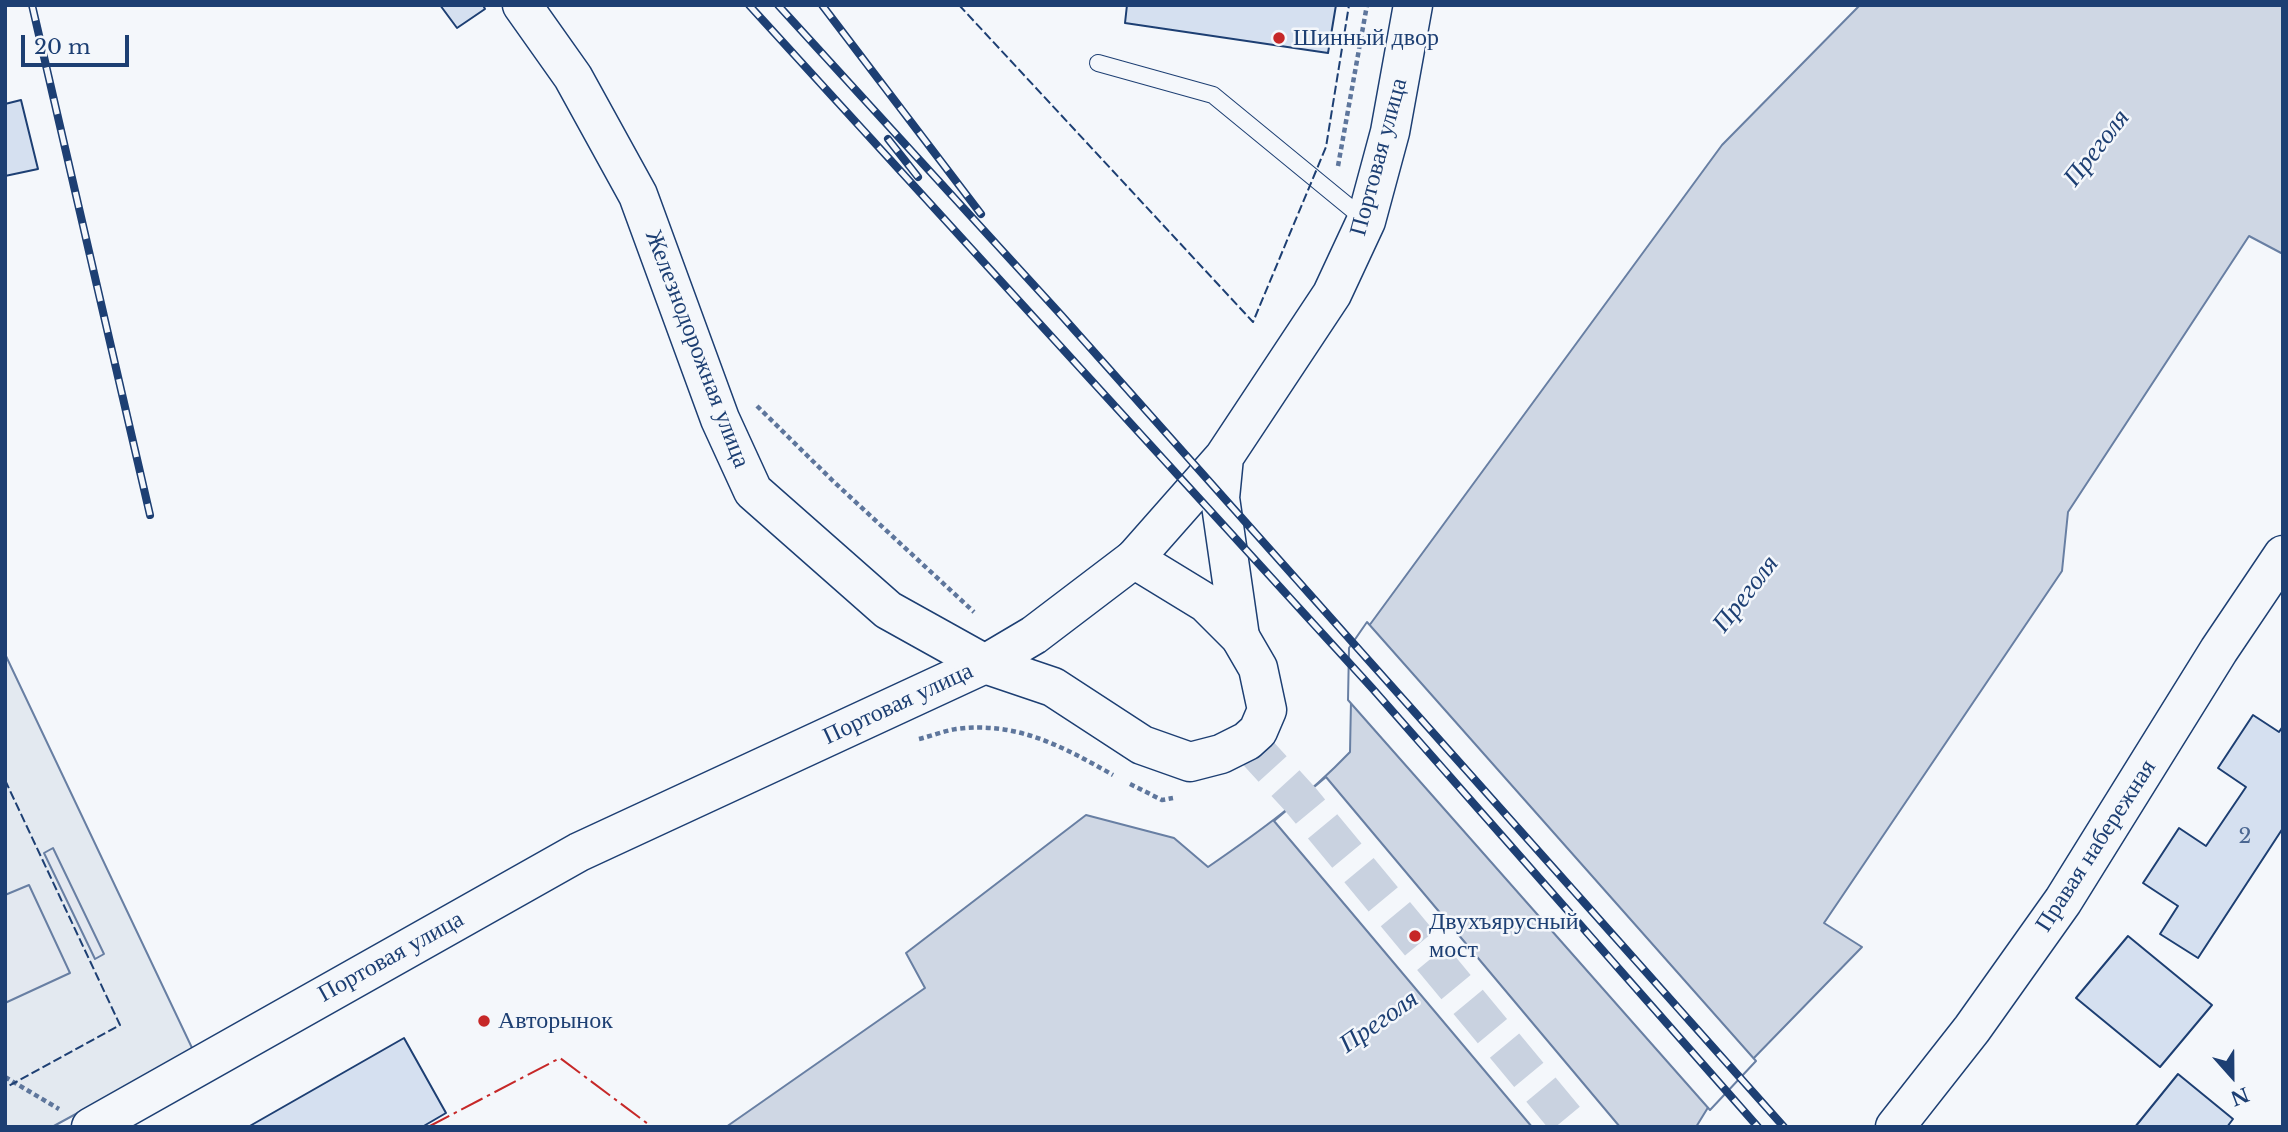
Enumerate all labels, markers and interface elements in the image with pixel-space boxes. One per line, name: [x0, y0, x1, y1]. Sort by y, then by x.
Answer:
scale bar: [24, 21, 133, 65]
place label: Шинный двор: [1293, 24, 1439, 52]
marker: Шинный двор: [1271, 30, 1287, 46]
text: 20 m: [34, 34, 91, 60]
street label: Портовая улица: [1344, 75, 1414, 239]
water label: Преголя: [2057, 103, 2137, 193]
street label: Железнодорожная улица: [638, 226, 756, 472]
water label: Преголя: [1706, 549, 1786, 639]
street label: Портовая улица: [818, 657, 978, 751]
street label: Правая набережная: [2030, 755, 2162, 937]
house number: 2: [2239, 824, 2251, 850]
street label: Портовая улица: [313, 905, 469, 1009]
place label: Двухъярусный мост: [1429, 908, 1579, 964]
marker: Двухъярусный мост: [1407, 928, 1423, 944]
water label: Преголя: [1334, 984, 1424, 1060]
place label: Авторынок: [498, 1007, 613, 1035]
marker: Авторынок: [476, 1013, 492, 1029]
north arrow: [2197, 1041, 2267, 1111]
text: N: [2227, 1082, 2252, 1110]

